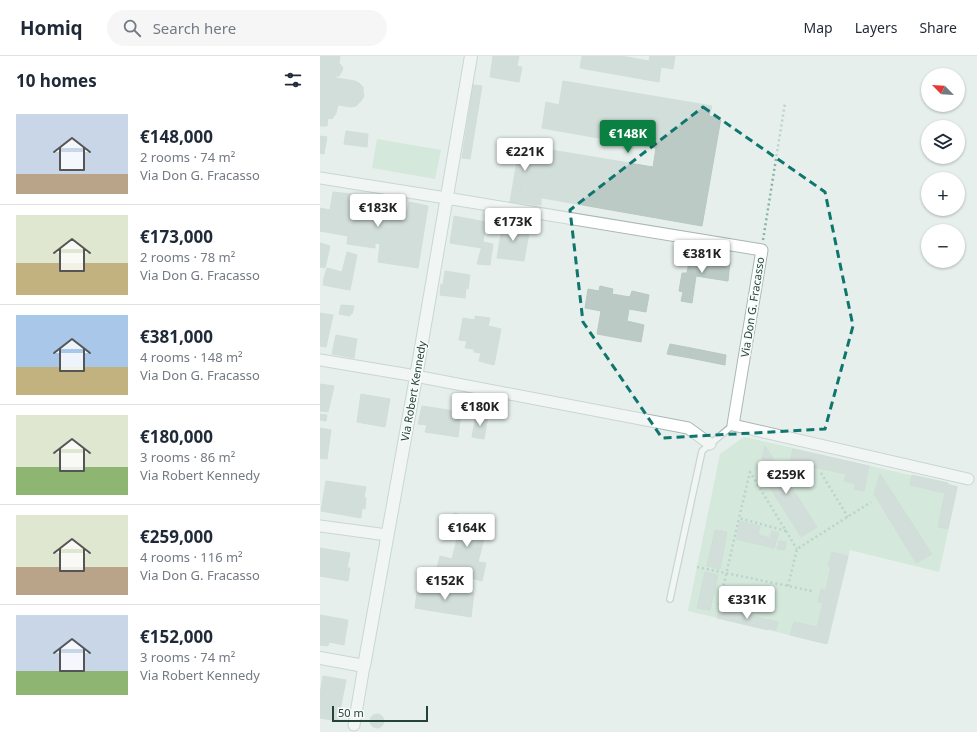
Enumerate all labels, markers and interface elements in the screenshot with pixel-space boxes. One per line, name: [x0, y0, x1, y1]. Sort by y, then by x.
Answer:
search box: [107, 10, 387, 46]
text: Homiq: [20, 15, 83, 41]
icon: search: [121, 17, 143, 39]
text: Search here: [153, 18, 236, 38]
text: Map: [804, 18, 833, 37]
text: Layers: [855, 18, 897, 37]
text: Share: [919, 18, 957, 37]
north arrow: [921, 68, 965, 112]
map controls: [921, 68, 965, 268]
text: 10 homes: [16, 69, 97, 92]
icon: filters: [282, 69, 304, 91]
pin: €148K: [600, 120, 656, 154]
button: layers: [921, 120, 965, 164]
text: €148K: [609, 124, 647, 142]
text: €148,000: [140, 125, 213, 148]
icon: home: [48, 130, 96, 178]
pin: €221K: [497, 138, 553, 172]
text: €221K: [506, 142, 544, 160]
text: 2 rooms · 74 m²: [140, 148, 235, 166]
text: Via Don G. Fracasso: [140, 166, 260, 184]
button: +: [921, 172, 965, 216]
pin: €183K: [350, 194, 406, 228]
text: €183K: [359, 198, 397, 216]
pin: €173K: [485, 208, 541, 242]
text: €173K: [494, 212, 532, 230]
button: −: [921, 224, 965, 268]
text: €173,000: [140, 225, 213, 248]
icon: home: [48, 231, 96, 279]
pin: €381K: [674, 240, 730, 274]
text: €381K: [683, 244, 721, 262]
text: 2 rooms · 78 m²: [140, 248, 235, 266]
street label: Via Don G. Fracasso: [737, 255, 767, 358]
text: Via Don G. Fracasso: [140, 266, 260, 284]
text: €381,000: [140, 325, 213, 348]
icon: home: [48, 331, 96, 379]
street label: Via Robert Kennedy: [397, 339, 429, 442]
text: 4 rooms · 148 m²: [140, 348, 243, 366]
text: Via Don G. Fracasso: [140, 366, 260, 384]
pin: €180K: [452, 393, 508, 427]
text: €180K: [461, 397, 499, 415]
text: €180,000: [140, 425, 213, 448]
icon: home: [48, 431, 96, 479]
text: 3 rooms · 86 m²: [140, 448, 235, 466]
pin: €259K: [758, 461, 814, 495]
text: €259K: [767, 465, 805, 483]
text: Via Robert Kennedy: [140, 466, 260, 484]
pin: €164K: [439, 514, 495, 548]
text: €164K: [448, 518, 486, 536]
text: €259,000: [140, 525, 213, 548]
icon: home: [48, 531, 96, 579]
text: 4 rooms · 116 m²: [140, 548, 243, 566]
text: Via Don G. Fracasso: [140, 566, 260, 584]
pin: €152K: [417, 567, 473, 601]
text: €152K: [426, 571, 464, 589]
pin: €331K: [719, 586, 775, 620]
text: €331K: [728, 590, 766, 608]
text: €152,000: [140, 625, 213, 648]
icon: home: [48, 631, 96, 679]
text: 3 rooms · 74 m²: [140, 648, 235, 666]
text: Via Robert Kennedy: [140, 666, 260, 684]
scale bar: [332, 704, 428, 723]
text: 50 m: [338, 705, 364, 720]

